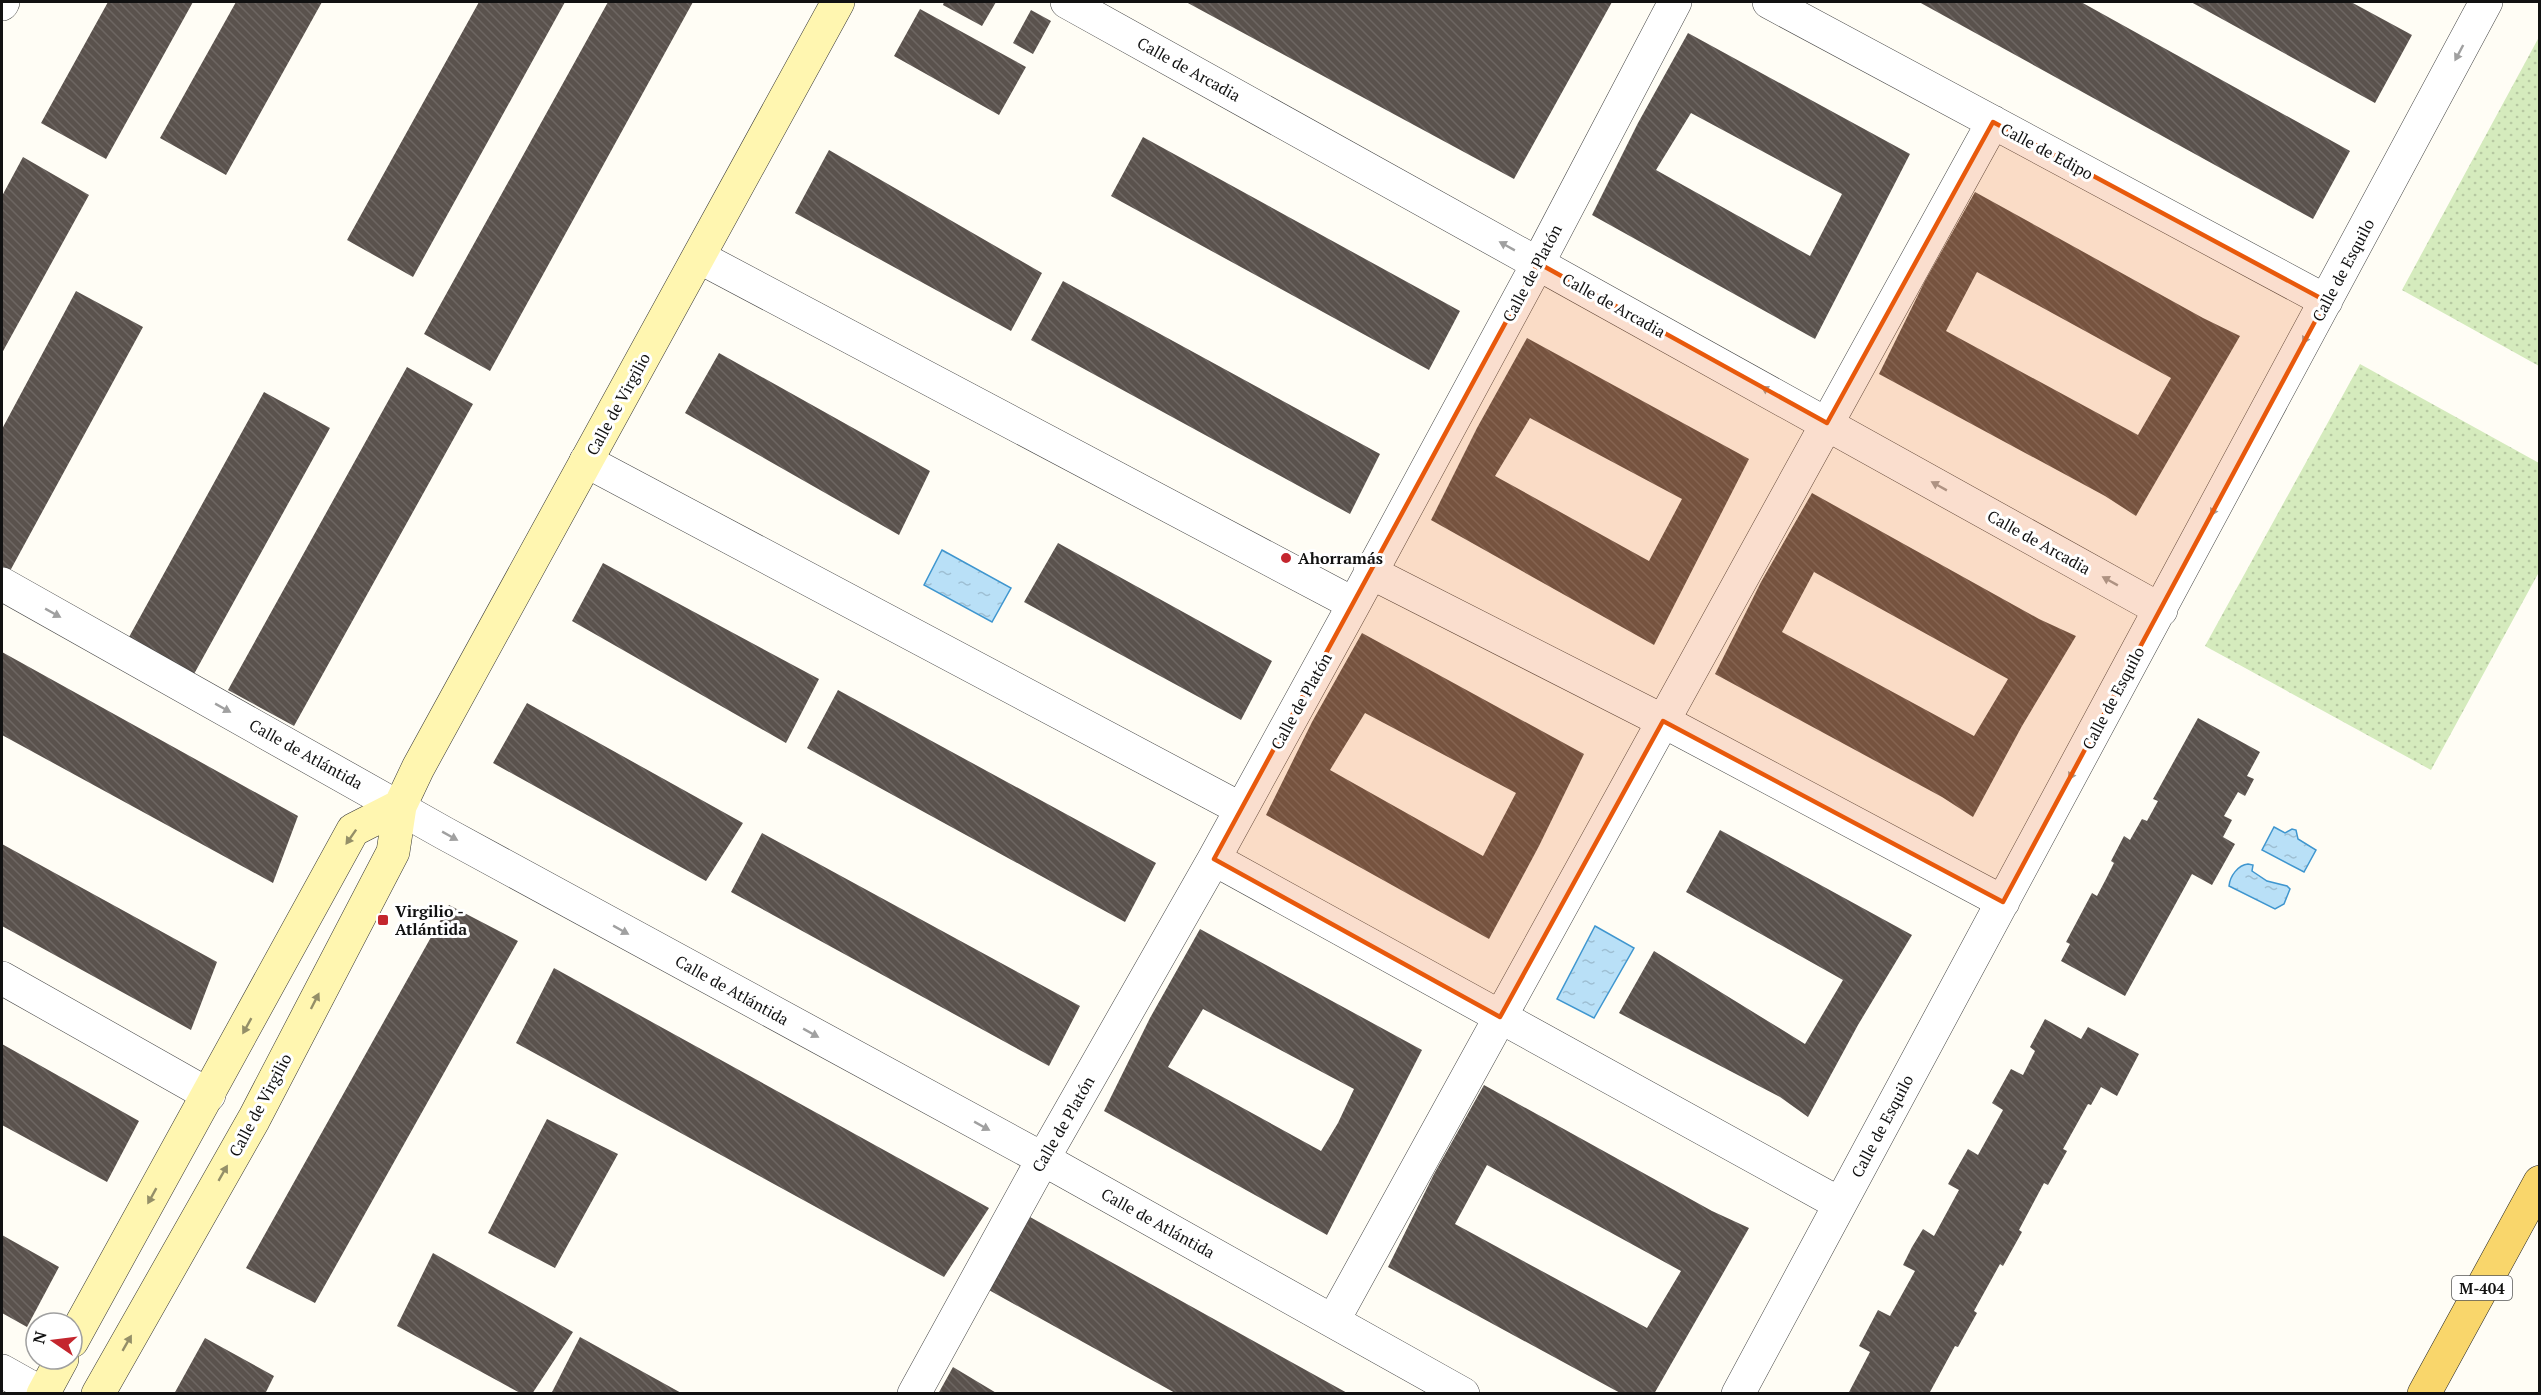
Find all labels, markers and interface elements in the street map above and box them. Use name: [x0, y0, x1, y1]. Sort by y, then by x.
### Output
street label: Calle de Arcadia: [1133, 32, 1245, 106]
one-way arrow: [2454, 45, 2464, 62]
street label: Calle de Edipo: [1997, 117, 2097, 185]
street label: Calle de Esquilo: [2307, 215, 2379, 325]
street label: Calle de Platón: [1497, 220, 1567, 326]
one-way arrow: [1498, 241, 1515, 251]
street label: Calle de Arcadia: [1558, 268, 1670, 342]
one-way arrow: [2302, 328, 2312, 345]
street label: Calle de Virgilio: [581, 349, 655, 459]
one-way arrow: [1760, 386, 1777, 396]
one-way arrow: [1931, 481, 1948, 491]
one-way arrow: [2210, 500, 2220, 517]
street label: Calle de Arcadia: [1983, 505, 2095, 579]
place label: Ahorramás: [1298, 547, 1383, 569]
marker: Ahorramás: [1279, 551, 1293, 565]
one-way arrow: [2101, 577, 2118, 587]
one-way arrow: [44, 608, 61, 618]
street label: Calle de Esquilo: [2077, 643, 2149, 753]
street label: Calle de Platón: [1265, 648, 1337, 753]
one-way arrow: [215, 703, 232, 713]
street label: Calle de Atlántida: [245, 714, 367, 794]
one-way arrow: [2068, 764, 2078, 781]
one-way arrow: [345, 828, 357, 844]
one-way arrow: [442, 831, 459, 841]
place label: Virgilio - Atlántida: [395, 900, 467, 940]
marker: Virgilio - Atlántida: [376, 913, 390, 927]
one-way arrow: [613, 925, 630, 935]
street label: Calle de Atlántida: [671, 950, 793, 1030]
one-way arrow: [310, 992, 320, 1009]
one-way arrow: [242, 1017, 252, 1034]
one-way arrow: [803, 1028, 820, 1038]
street label: Calle de Virgilio: [224, 1049, 297, 1160]
street label: Calle de Esquilo: [1846, 1071, 1918, 1181]
street label: Calle de Platón: [1027, 1072, 1100, 1176]
one-way arrow: [974, 1121, 991, 1131]
one-way arrow: [218, 1165, 229, 1181]
street label: Calle de Atlántida: [1097, 1183, 1219, 1263]
one-way arrow: [147, 1188, 158, 1204]
road number: M-404: [2452, 1276, 2512, 1300]
north arrow: [24, 1311, 84, 1371]
text: N: [27, 1329, 52, 1346]
one-way arrow: [122, 1334, 132, 1351]

